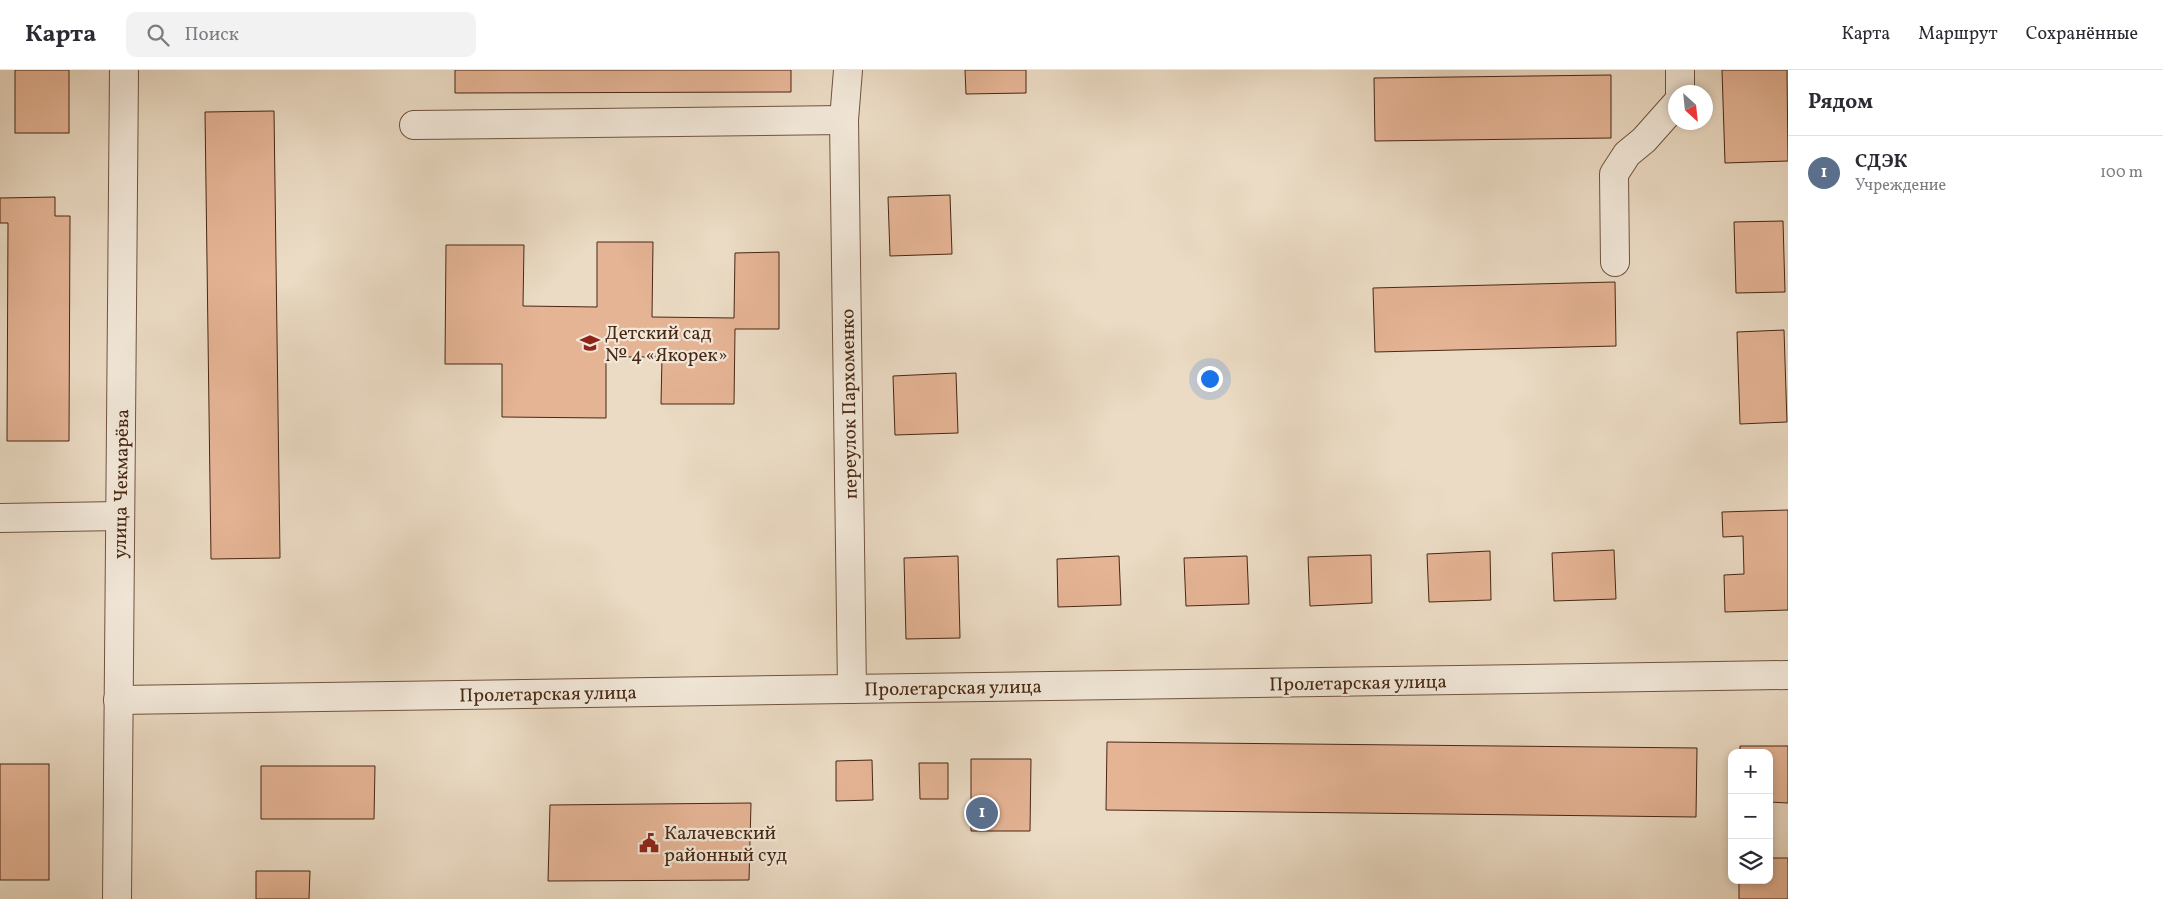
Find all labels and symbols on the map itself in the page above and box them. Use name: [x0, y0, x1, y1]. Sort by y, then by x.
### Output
north arrow: [1668, 85, 1713, 130]
street label: переулок Пархоменко: [835, 309, 865, 499]
place label: Детский сад № 4 «Якорек»: [605, 321, 727, 369]
school or university icon: Детский сад № 4 «Якорек»: [579, 332, 601, 354]
your location: [1197, 366, 1223, 392]
street label: улица Чекмарёва: [108, 409, 136, 559]
street label: Пролетарская улица: [1269, 669, 1447, 699]
street label: Пролетарская улица: [864, 674, 1042, 704]
street label: Пролетарская улица: [459, 680, 637, 710]
pin: 1: [966, 794, 998, 832]
place label: Калачевский районный суд: [664, 821, 787, 869]
public building icon: Калачевский районный суд: [638, 832, 660, 854]

